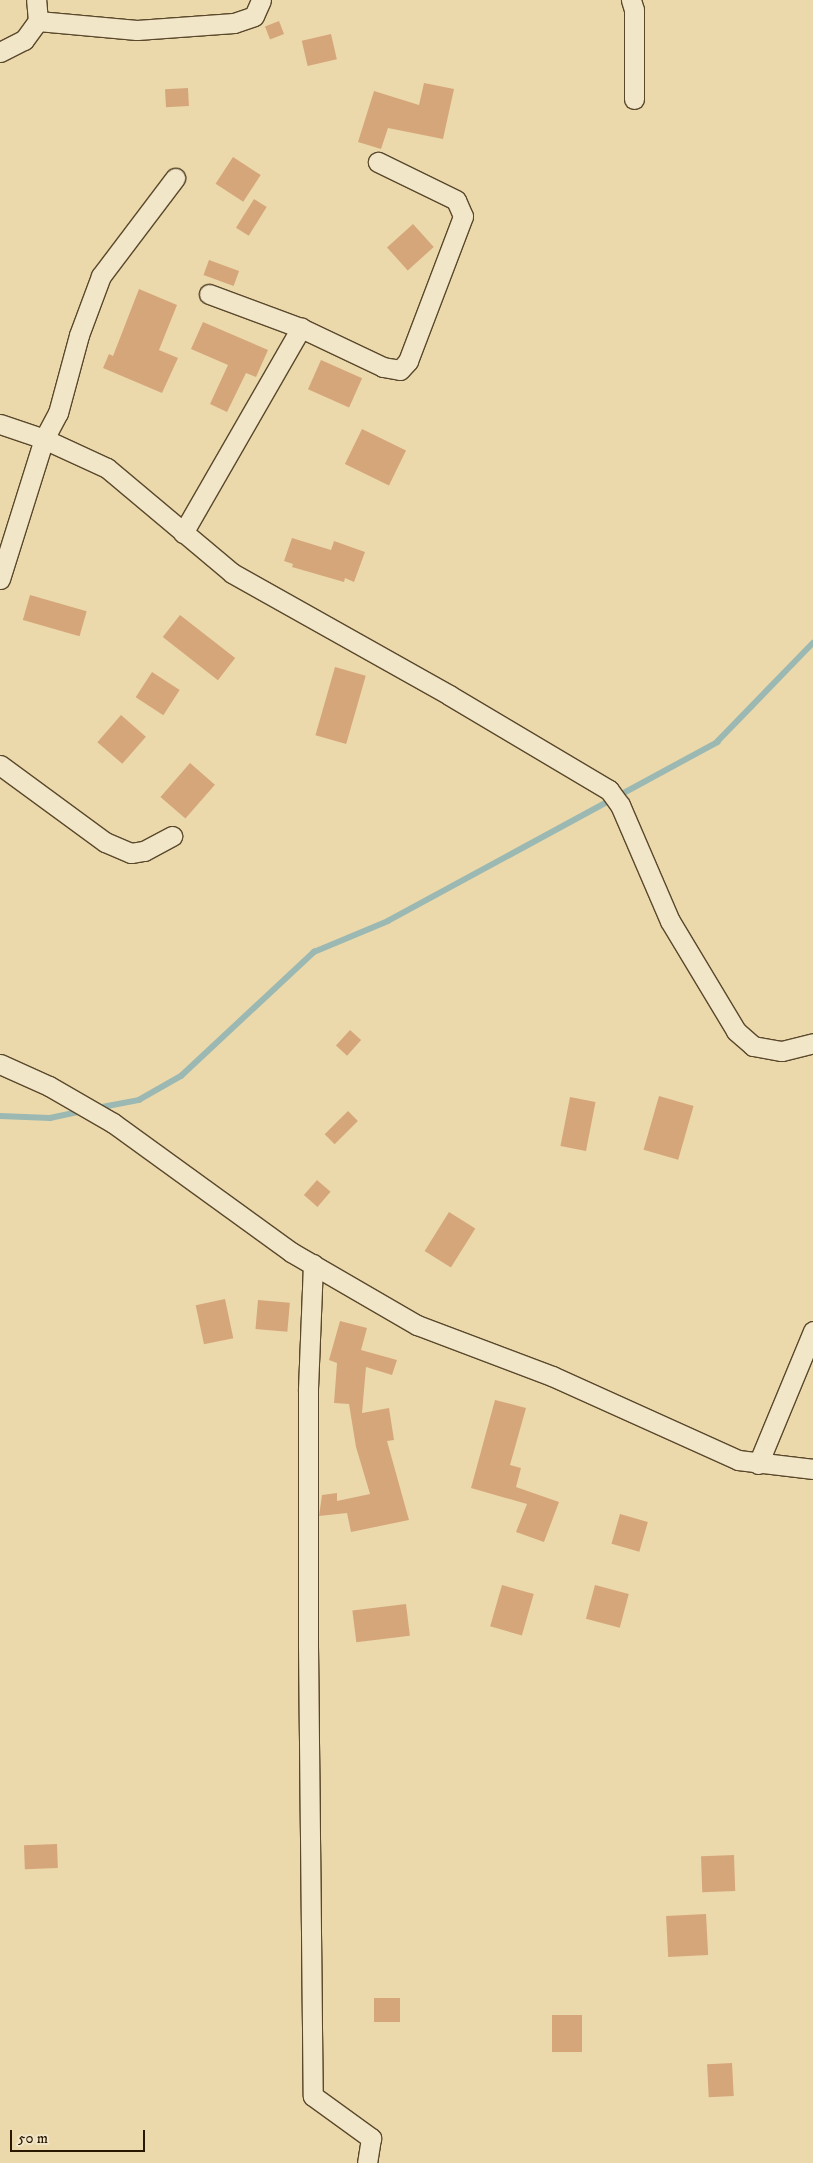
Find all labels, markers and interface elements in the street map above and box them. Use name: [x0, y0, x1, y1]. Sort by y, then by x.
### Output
scale bar: [12, 2120, 148, 2152]
text: 50 m: [18, 2129, 48, 2148]

